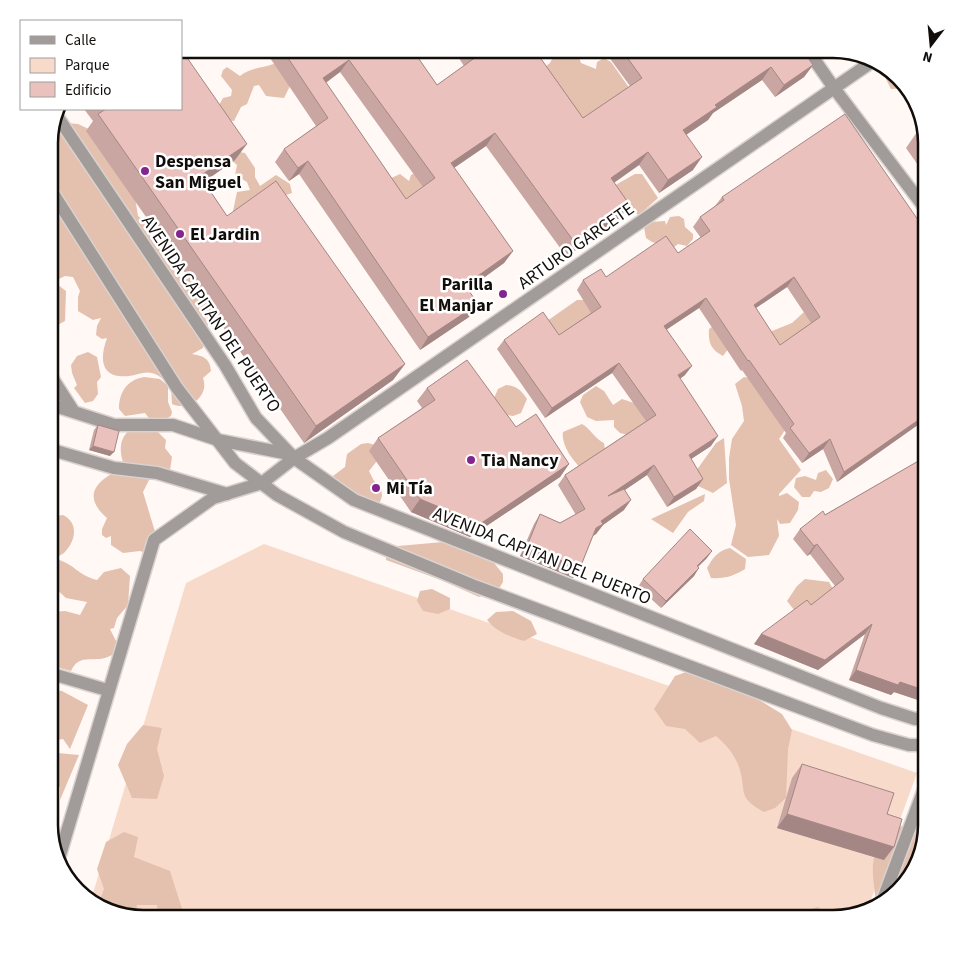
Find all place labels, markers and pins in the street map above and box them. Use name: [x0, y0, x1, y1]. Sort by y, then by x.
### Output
place label: Despensa San Miguel: [155, 149, 241, 195]
marker: Despensa San Miguel: [139, 165, 151, 177]
place label: El Jardin: [190, 222, 260, 247]
marker: El Jardin: [174, 228, 186, 240]
place label: Parilla El Manjar: [419, 272, 494, 318]
marker: Parilla El Manjar: [497, 288, 509, 300]
place label: Tia Nancy: [481, 448, 559, 473]
marker: Tia Nancy: [465, 454, 477, 466]
place label: Mi Tía: [386, 476, 433, 501]
marker: Mi Tía: [370, 482, 382, 494]

